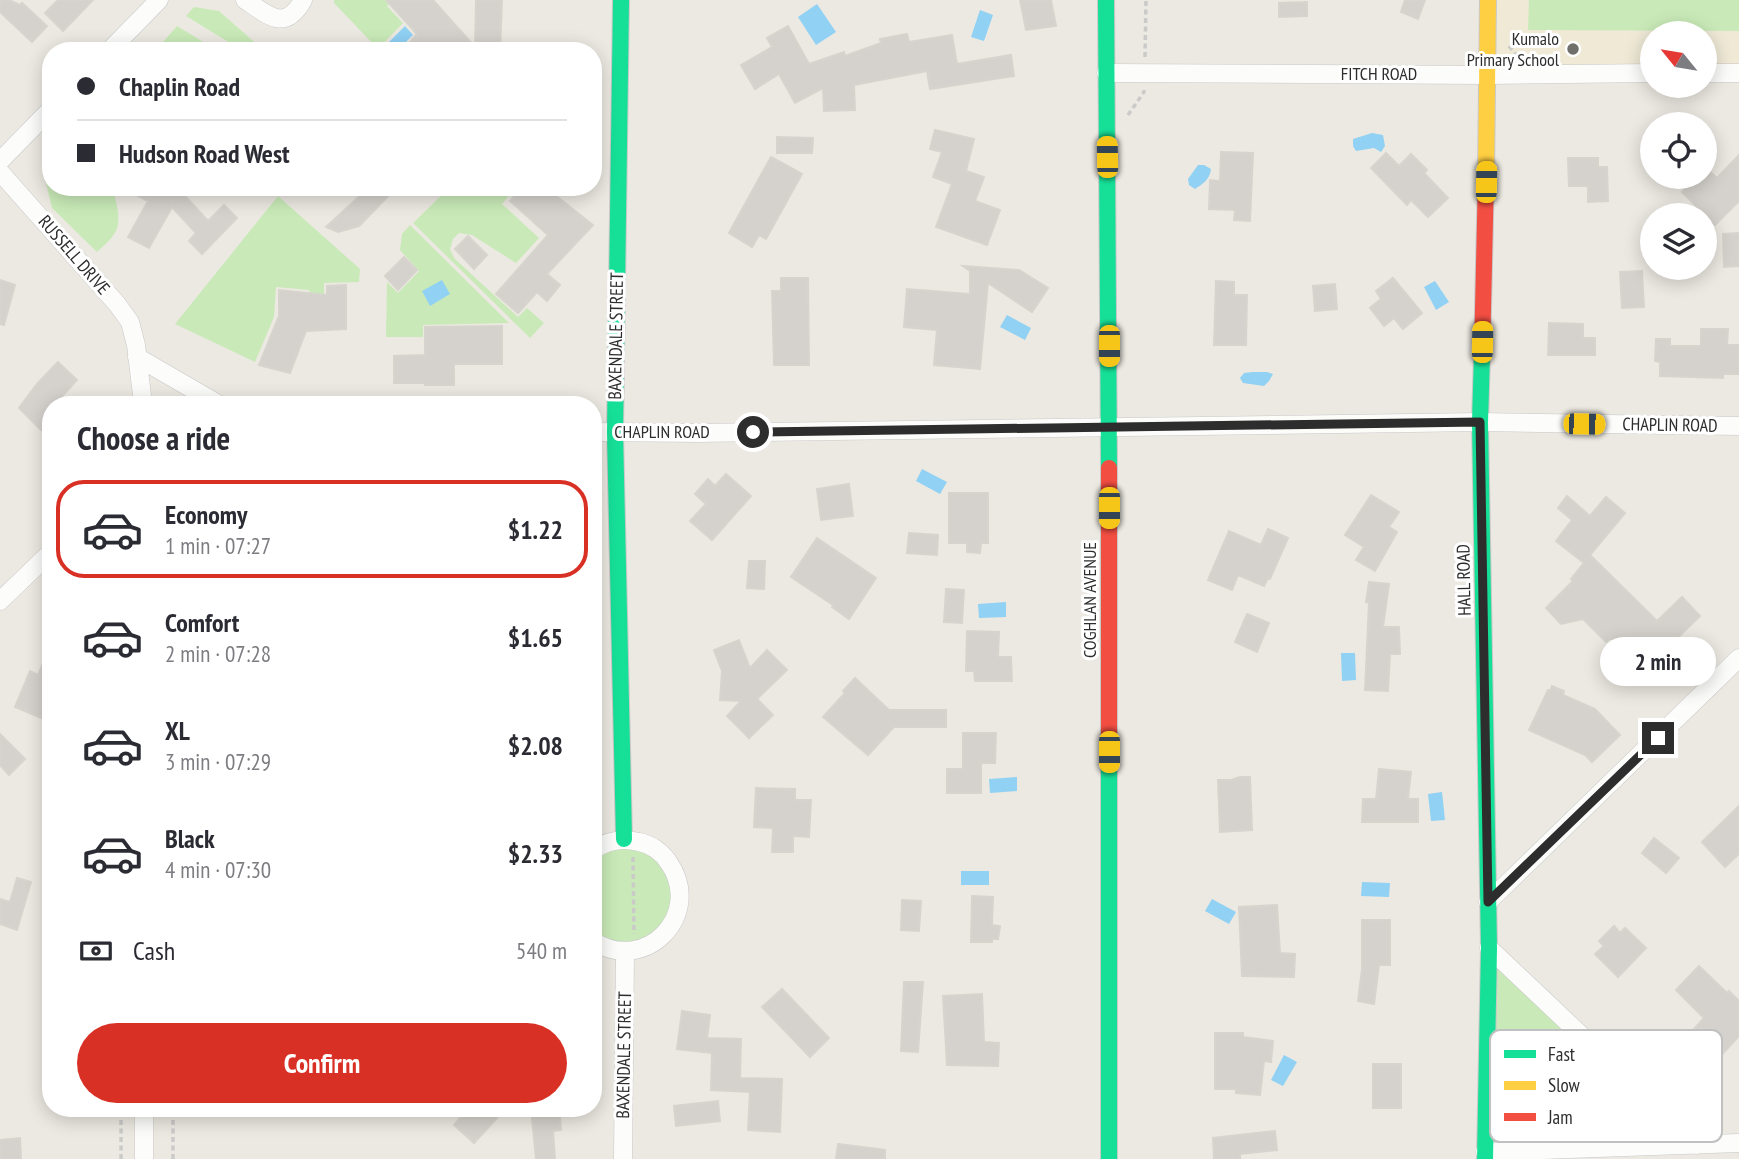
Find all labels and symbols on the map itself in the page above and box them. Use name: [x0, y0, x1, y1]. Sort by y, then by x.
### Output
north arrow: [1640, 21, 1717, 98]
place label: Kumalo Primary School: [1467, 27, 1560, 71]
marker: Kumalo Primary School: [1565, 41, 1581, 57]
street label: FITCH ROAD: [1341, 62, 1417, 85]
car: [1097, 136, 1118, 178]
car: [1476, 161, 1497, 203]
street label: RUSSELL DRIVE: [34, 210, 115, 299]
street label: BAXENDALE STREET: [603, 272, 628, 400]
car: [1472, 321, 1493, 363]
car: [1099, 325, 1120, 367]
street label: CHAPLIN ROAD: [1622, 412, 1718, 437]
car: [1563, 413, 1606, 435]
route start: [737, 416, 769, 448]
street label: CHAPLIN ROAD: [614, 420, 710, 443]
car: [1099, 487, 1120, 529]
street label: COGHLAN AVENUE: [1078, 542, 1101, 658]
street label: HALL ROAD: [1451, 544, 1476, 616]
callout: 2 min: [1600, 636, 1716, 686]
route end: [1642, 722, 1674, 754]
car: [1099, 731, 1120, 773]
street label: BAXENDALE STREET: [611, 991, 636, 1119]
legend: [1490, 1030, 1722, 1142]
text: Fast: [1548, 1042, 1576, 1066]
text: Slow: [1548, 1073, 1581, 1097]
text: Jam: [1547, 1105, 1573, 1129]

